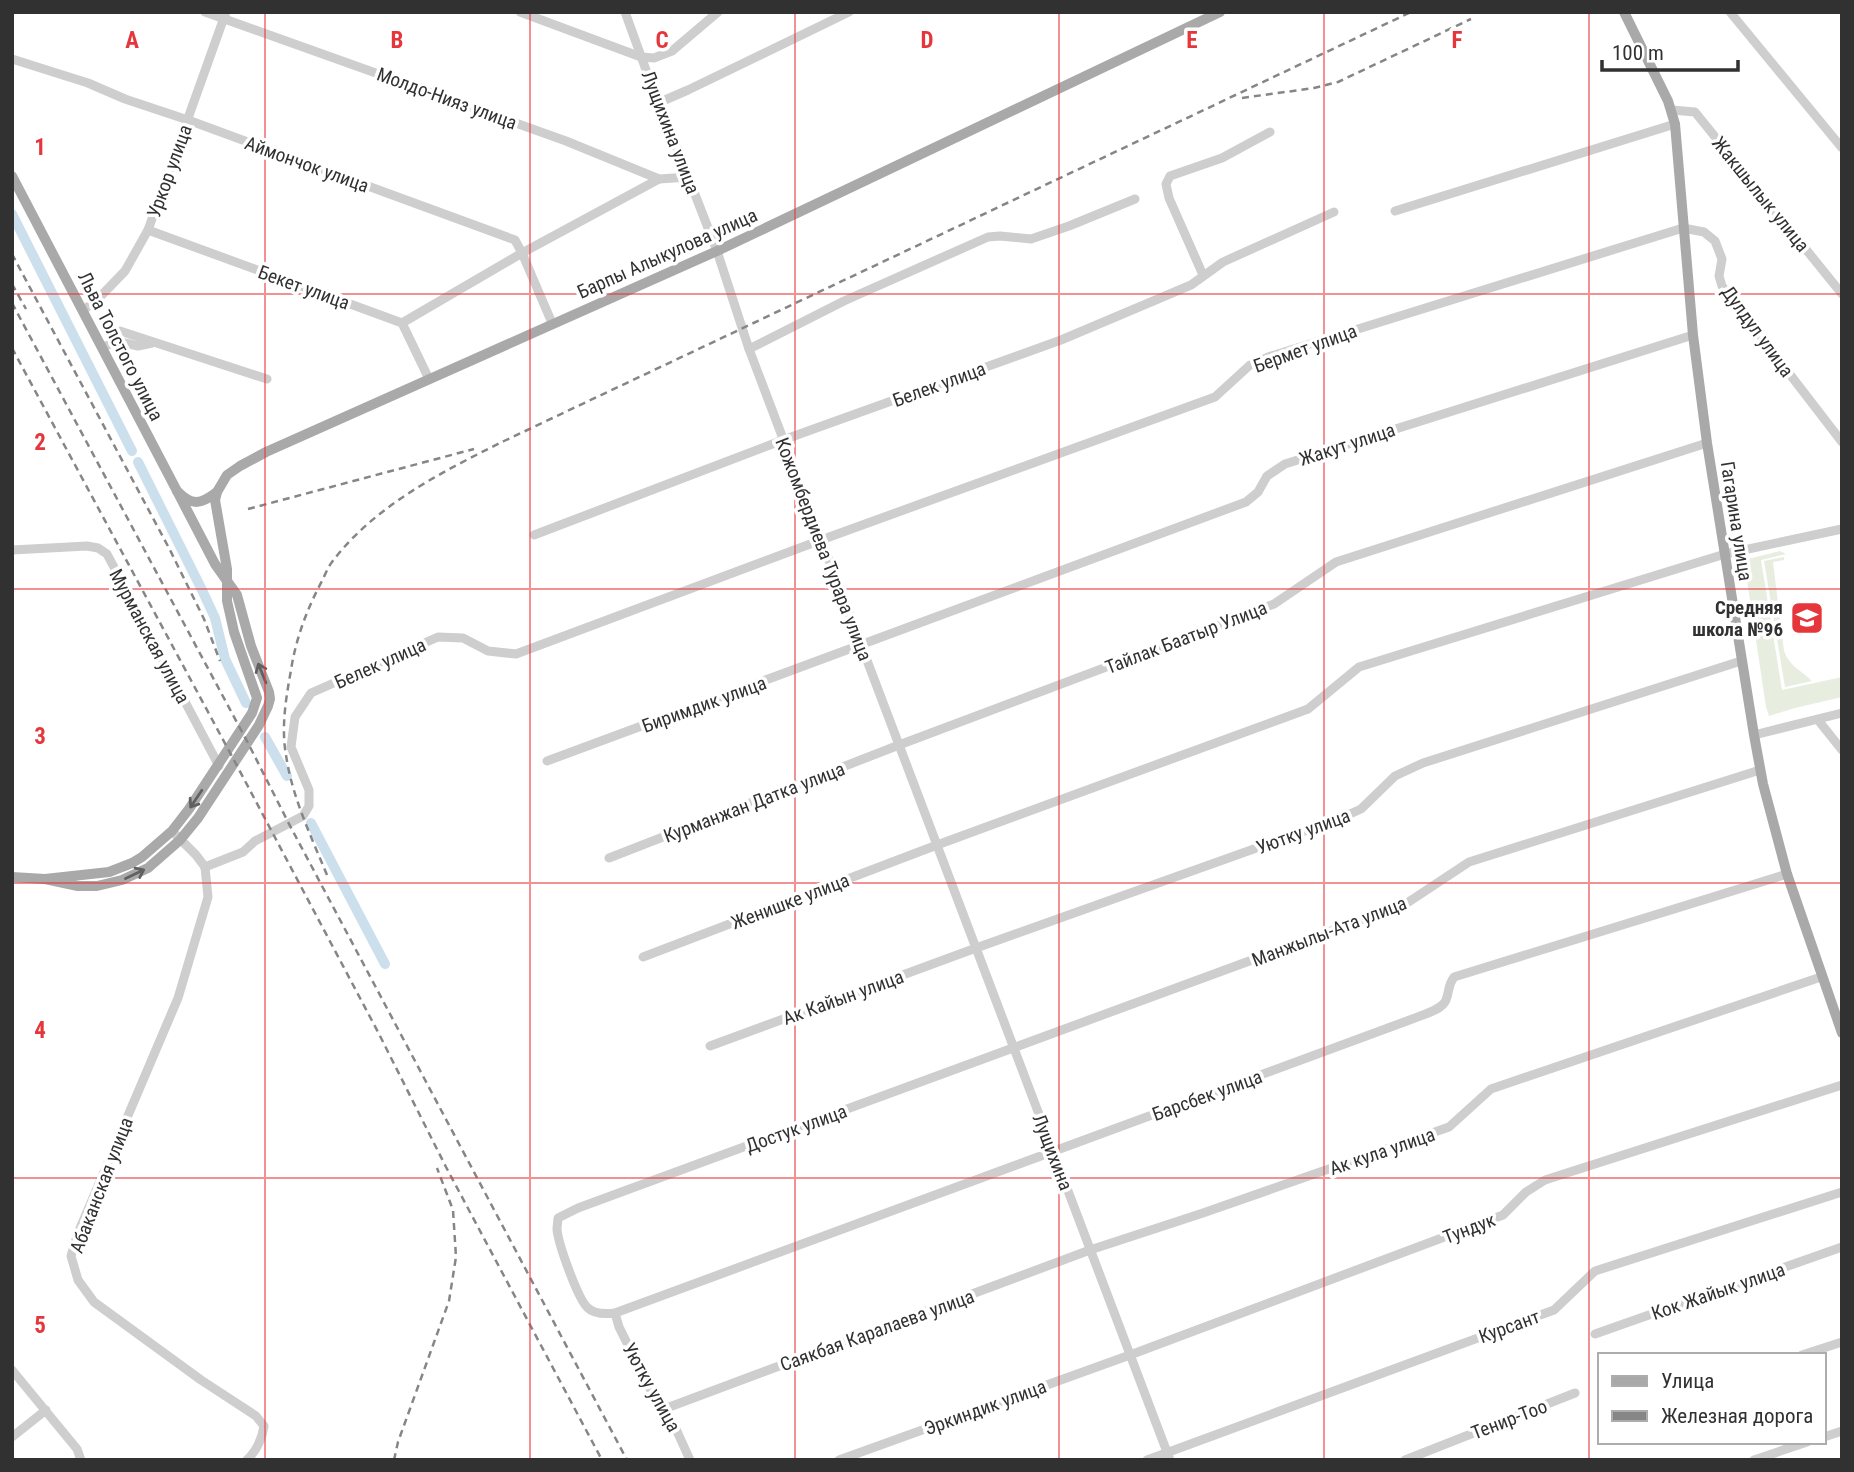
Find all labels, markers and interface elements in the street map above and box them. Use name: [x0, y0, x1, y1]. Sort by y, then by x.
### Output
text: A: [125, 27, 139, 54]
text: B: [391, 27, 403, 54]
text: C: [655, 27, 669, 54]
text: D: [921, 27, 934, 54]
text: E: [1186, 27, 1198, 54]
text: F: [1452, 27, 1463, 54]
scale bar: [1602, 28, 1738, 72]
text: 100 m: [1612, 41, 1664, 65]
street label: Молдо-Нияз улица: [374, 62, 520, 134]
street label: Лущихина улица: [636, 67, 705, 197]
street label: Уркор улица: [142, 122, 197, 221]
street label: Аймончок улица: [242, 131, 372, 198]
street label: Жакшылык улица: [1707, 132, 1814, 257]
text: 1: [34, 134, 46, 161]
street label: Барпы Алыкулова улица: [574, 203, 761, 304]
street label: Бекет улица: [255, 260, 353, 315]
street label: Льва Толстого улица: [73, 268, 168, 425]
street label: Дулдул улица: [1717, 281, 1798, 382]
street label: Бермет улица: [1250, 319, 1360, 378]
street label: Белек улица: [889, 357, 989, 412]
street label: Жакут улица: [1296, 418, 1398, 471]
text: 2: [34, 429, 46, 456]
street label: Кожомбердиева Турара улица: [770, 434, 877, 664]
street label: Гагарина улица: [1716, 460, 1757, 582]
street label: Мурманская улица: [104, 565, 195, 707]
street label: Тайлак Баатыр Улица: [1102, 596, 1270, 679]
place label: Средняя школа №96: [1692, 596, 1783, 641]
school or university icon: Средняя школа №96: [1788, 599, 1826, 637]
street label: Белек улица: [331, 633, 429, 694]
one-way arrow: [255, 663, 268, 684]
street label: Биримдик улица: [639, 671, 770, 738]
text: 3: [34, 723, 46, 750]
street label: Курманжан Датка улица: [660, 757, 848, 848]
one-way arrow: [189, 789, 203, 808]
street label: Уютку улица: [1253, 804, 1353, 859]
one-way arrow: [124, 866, 145, 880]
street label: Женишке улица: [728, 868, 852, 935]
street label: Манжылы-Ата улица: [1249, 891, 1410, 972]
street label: Ак Кайын улица: [780, 965, 907, 1030]
text: 4: [34, 1017, 46, 1044]
street label: Барсбек улица: [1149, 1065, 1265, 1126]
street label: Достук улица: [742, 1099, 850, 1157]
street label: Лущихина: [1027, 1111, 1078, 1194]
street label: Абаканская улица: [65, 1114, 138, 1256]
street label: Ак кула улица: [1326, 1123, 1438, 1180]
street label: Тундук: [1440, 1208, 1499, 1249]
street label: Кок Жайык улица: [1648, 1258, 1788, 1325]
street label: Саякбая Каралаева улица: [777, 1285, 977, 1376]
street label: Курсант: [1476, 1305, 1543, 1348]
text: 5: [34, 1312, 46, 1339]
street label: Уютку улица: [618, 1339, 685, 1436]
legend: [1598, 1353, 1826, 1444]
text: Улица: [1661, 1369, 1714, 1393]
street label: Эркиндик улица: [921, 1375, 1049, 1440]
street label: Тенир-Тоо: [1468, 1395, 1550, 1444]
text: Железная дорога: [1661, 1404, 1813, 1428]

